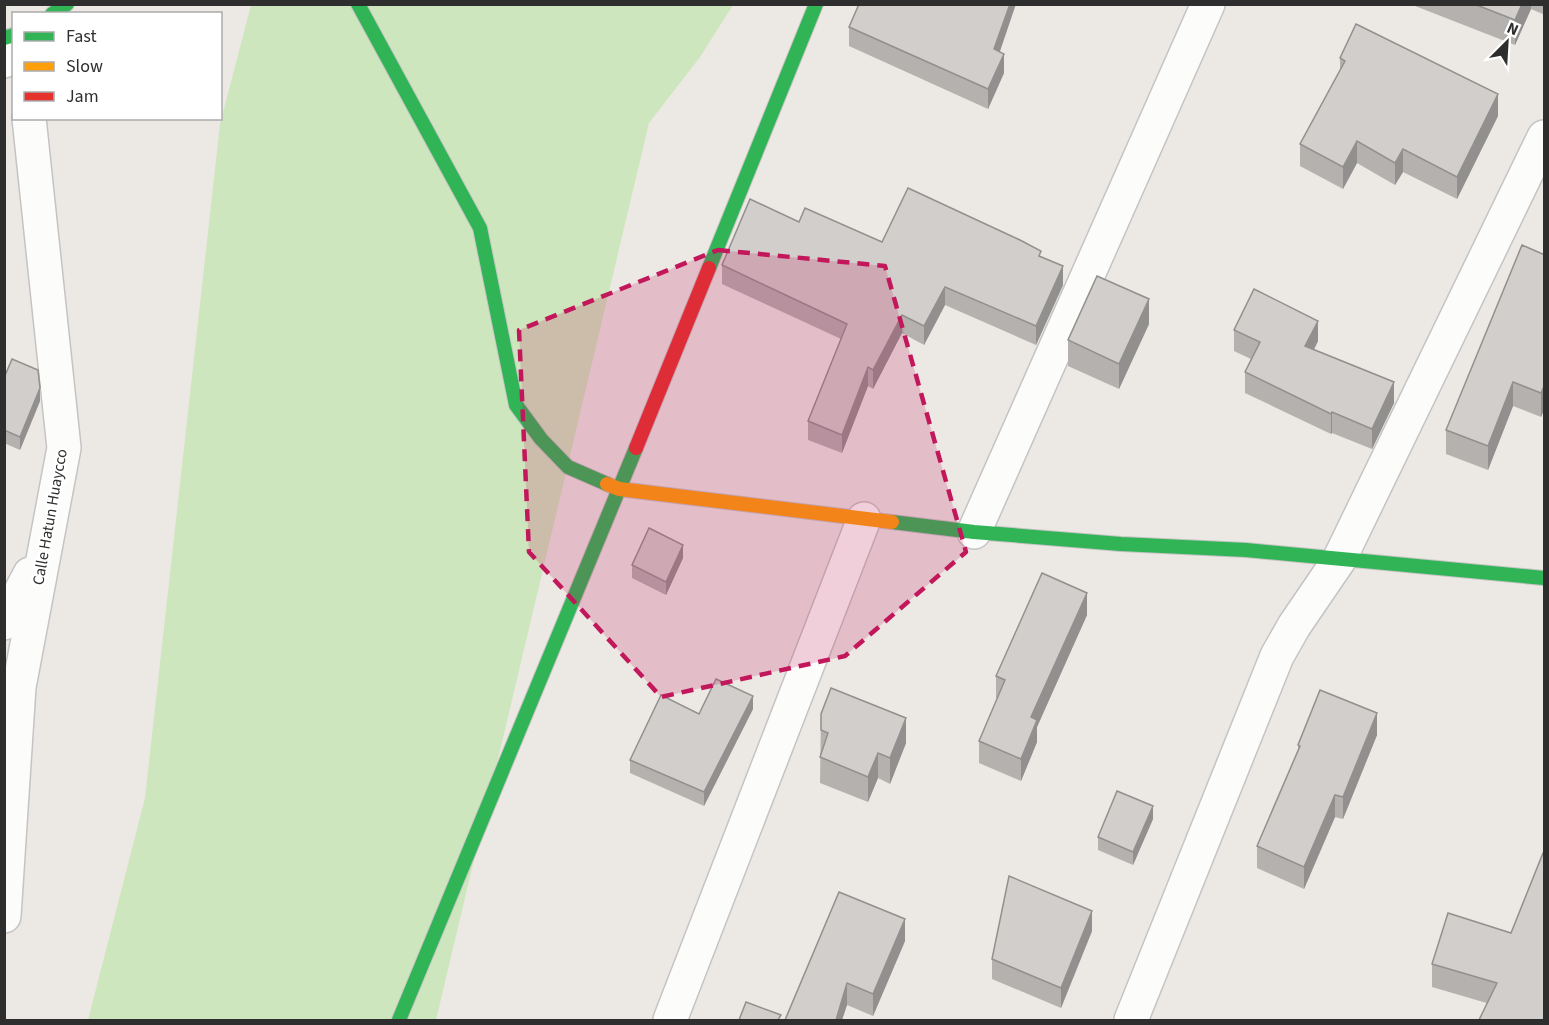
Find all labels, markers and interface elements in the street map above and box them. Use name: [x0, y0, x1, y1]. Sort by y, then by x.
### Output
legend: [12, 12, 222, 120]
north arrow: [1477, 12, 1537, 72]
text: N: [1503, 17, 1522, 41]
text: Fast: [66, 24, 97, 49]
text: Slow: [66, 54, 103, 79]
text: Jam: [66, 84, 99, 109]
street label: Calle Hatun Huaycco: [27, 447, 73, 587]

